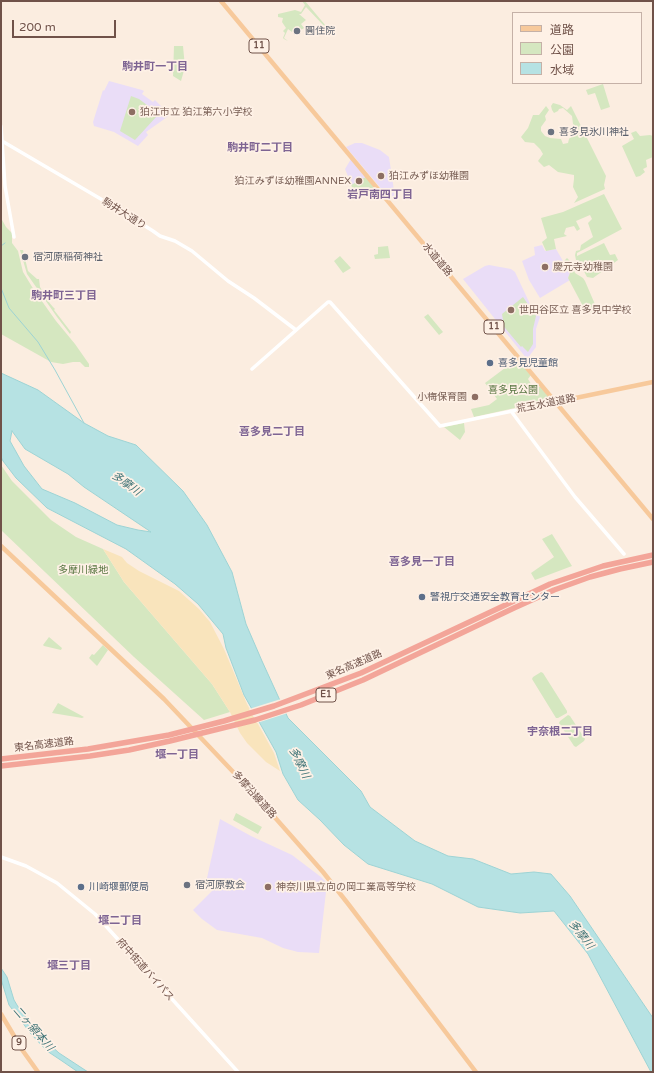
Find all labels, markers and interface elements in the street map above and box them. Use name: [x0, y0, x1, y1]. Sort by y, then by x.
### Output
scale bar: [14, 12, 118, 38]
legend: [512, 12, 642, 84]
text: 200 m: [19, 20, 56, 34]
text: 道路: [550, 23, 574, 37]
place label: 圓住院: [305, 25, 335, 37]
marker: 圓住院: [292, 26, 302, 36]
road number: 11: [249, 39, 269, 53]
text: 公園: [550, 43, 574, 57]
district label: 駒井町一丁目: [122, 60, 188, 74]
text: 水域: [550, 63, 574, 77]
place label: 狛江市立 狛江第六小学校: [140, 106, 253, 118]
marker: 狛江市立 狛江第六小学校: [127, 107, 137, 117]
place label: 喜多見氷川神社: [559, 126, 629, 138]
marker: 喜多見氷川神社: [546, 127, 556, 137]
district label: 駒井町二丁目: [227, 141, 293, 155]
place label: 狛江みずほ幼稚園: [389, 170, 469, 182]
marker: 狛江みずほ幼稚園: [376, 171, 386, 181]
place label: 狛江みずほ幼稚園ANNEX: [234, 175, 351, 187]
marker: 狛江みずほ幼稚園ANNEX: [354, 176, 364, 186]
district label: 岩戸南四丁目: [347, 188, 413, 202]
street label: 駒井大通り: [100, 196, 148, 232]
street label: 水道道路: [420, 241, 454, 279]
place label: 宿河原稲荷神社: [33, 251, 103, 263]
marker: 宿河原稲荷神社: [20, 252, 30, 262]
place label: 慶元寺幼稚園: [553, 261, 613, 273]
marker: 慶元寺幼稚園: [540, 262, 550, 272]
district label: 駒井町三丁目: [31, 289, 97, 303]
place label: 世田谷区立 喜多見中学校: [519, 304, 632, 316]
marker: 世田谷区立 喜多見中学校: [506, 305, 516, 315]
road number: 11: [484, 320, 504, 334]
place label: 喜多見児童館: [498, 357, 558, 369]
marker: 喜多見児童館: [485, 358, 495, 368]
park label: 喜多見公園: [488, 384, 538, 396]
place label: 小梅保育園: [417, 391, 467, 403]
marker: 小梅保育園: [470, 392, 480, 402]
street label: 荒玉水道道路: [515, 392, 577, 416]
district label: 喜多見二丁目: [239, 425, 305, 439]
water label: 多摩川: [109, 469, 143, 499]
district label: 喜多見一丁目: [389, 555, 455, 569]
park label: 多摩川緑地: [58, 564, 108, 576]
place label: 警視庁交通安全教育センター: [430, 591, 560, 603]
marker: 警視庁交通安全教育センター: [417, 592, 427, 602]
street label: 東名高速道路: [324, 648, 384, 682]
road number: E1: [316, 688, 336, 702]
district label: 宇奈根二丁目: [527, 725, 593, 739]
street label: 東名高速道路: [13, 735, 75, 755]
water label: 多摩川: [286, 745, 312, 781]
district label: 堰一丁目: [155, 748, 199, 762]
street label: 多摩沿線道路: [229, 769, 279, 821]
place label: 宿河原教会: [195, 879, 245, 891]
marker: 宿河原教会: [182, 880, 192, 890]
place label: 川崎堰郵便局: [89, 881, 149, 893]
place label: 神奈川県立向の岡工業高等学校: [276, 881, 416, 893]
marker: 川崎堰郵便局: [76, 882, 86, 892]
marker: 神奈川県立向の岡工業高等学校: [263, 882, 273, 892]
district label: 堰二丁目: [98, 914, 142, 928]
water label: 多摩川: [566, 918, 596, 952]
street label: 府中街道バイパス: [114, 936, 176, 1004]
district label: 堰三丁目: [47, 959, 91, 973]
water label: 二ヶ領本川: [10, 1004, 56, 1054]
road number: 9: [12, 1036, 26, 1050]

